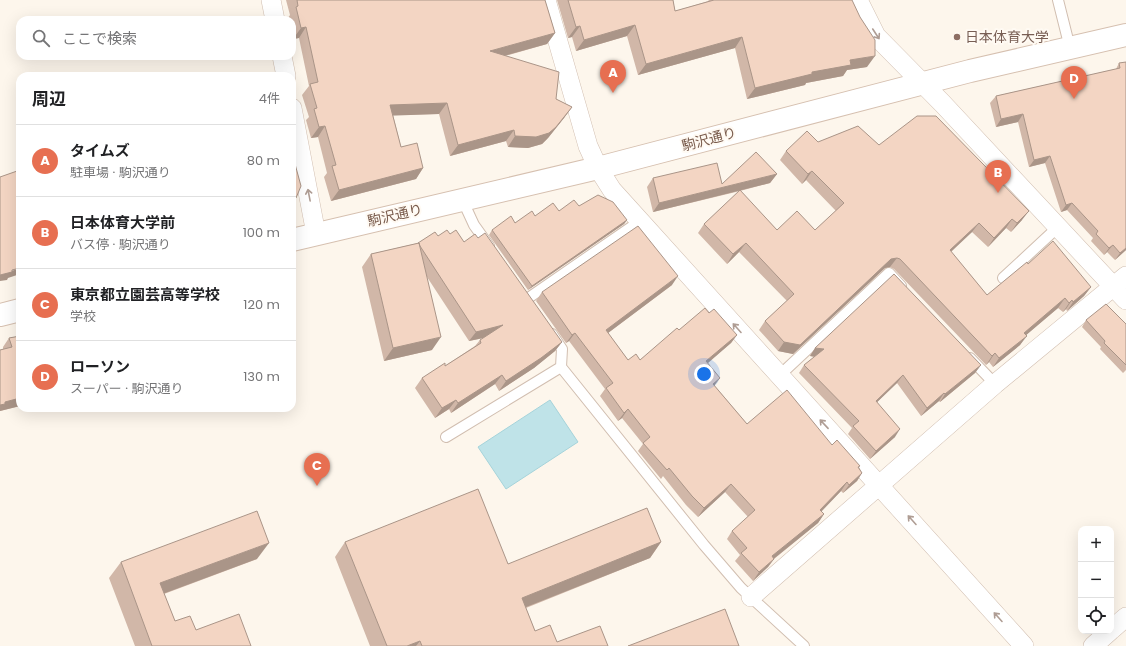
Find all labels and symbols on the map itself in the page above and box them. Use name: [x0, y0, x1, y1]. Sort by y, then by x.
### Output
place label: 日本体育大学: [965, 27, 1049, 47]
one-way arrow: [872, 29, 880, 40]
marker: 日本体育大学: [952, 32, 962, 42]
pin: A: [600, 60, 626, 93]
pin: D: [1061, 66, 1087, 99]
street label: 駒沢通り: [679, 122, 739, 156]
pin: B: [985, 160, 1011, 193]
one-way arrow: [305, 189, 313, 202]
street label: 駒沢通り: [365, 199, 425, 231]
one-way arrow: [732, 323, 741, 333]
your location: [694, 364, 714, 384]
one-way arrow: [820, 419, 829, 429]
pin: C: [304, 453, 330, 486]
one-way arrow: [907, 515, 916, 525]
one-way arrow: [994, 612, 1003, 622]

